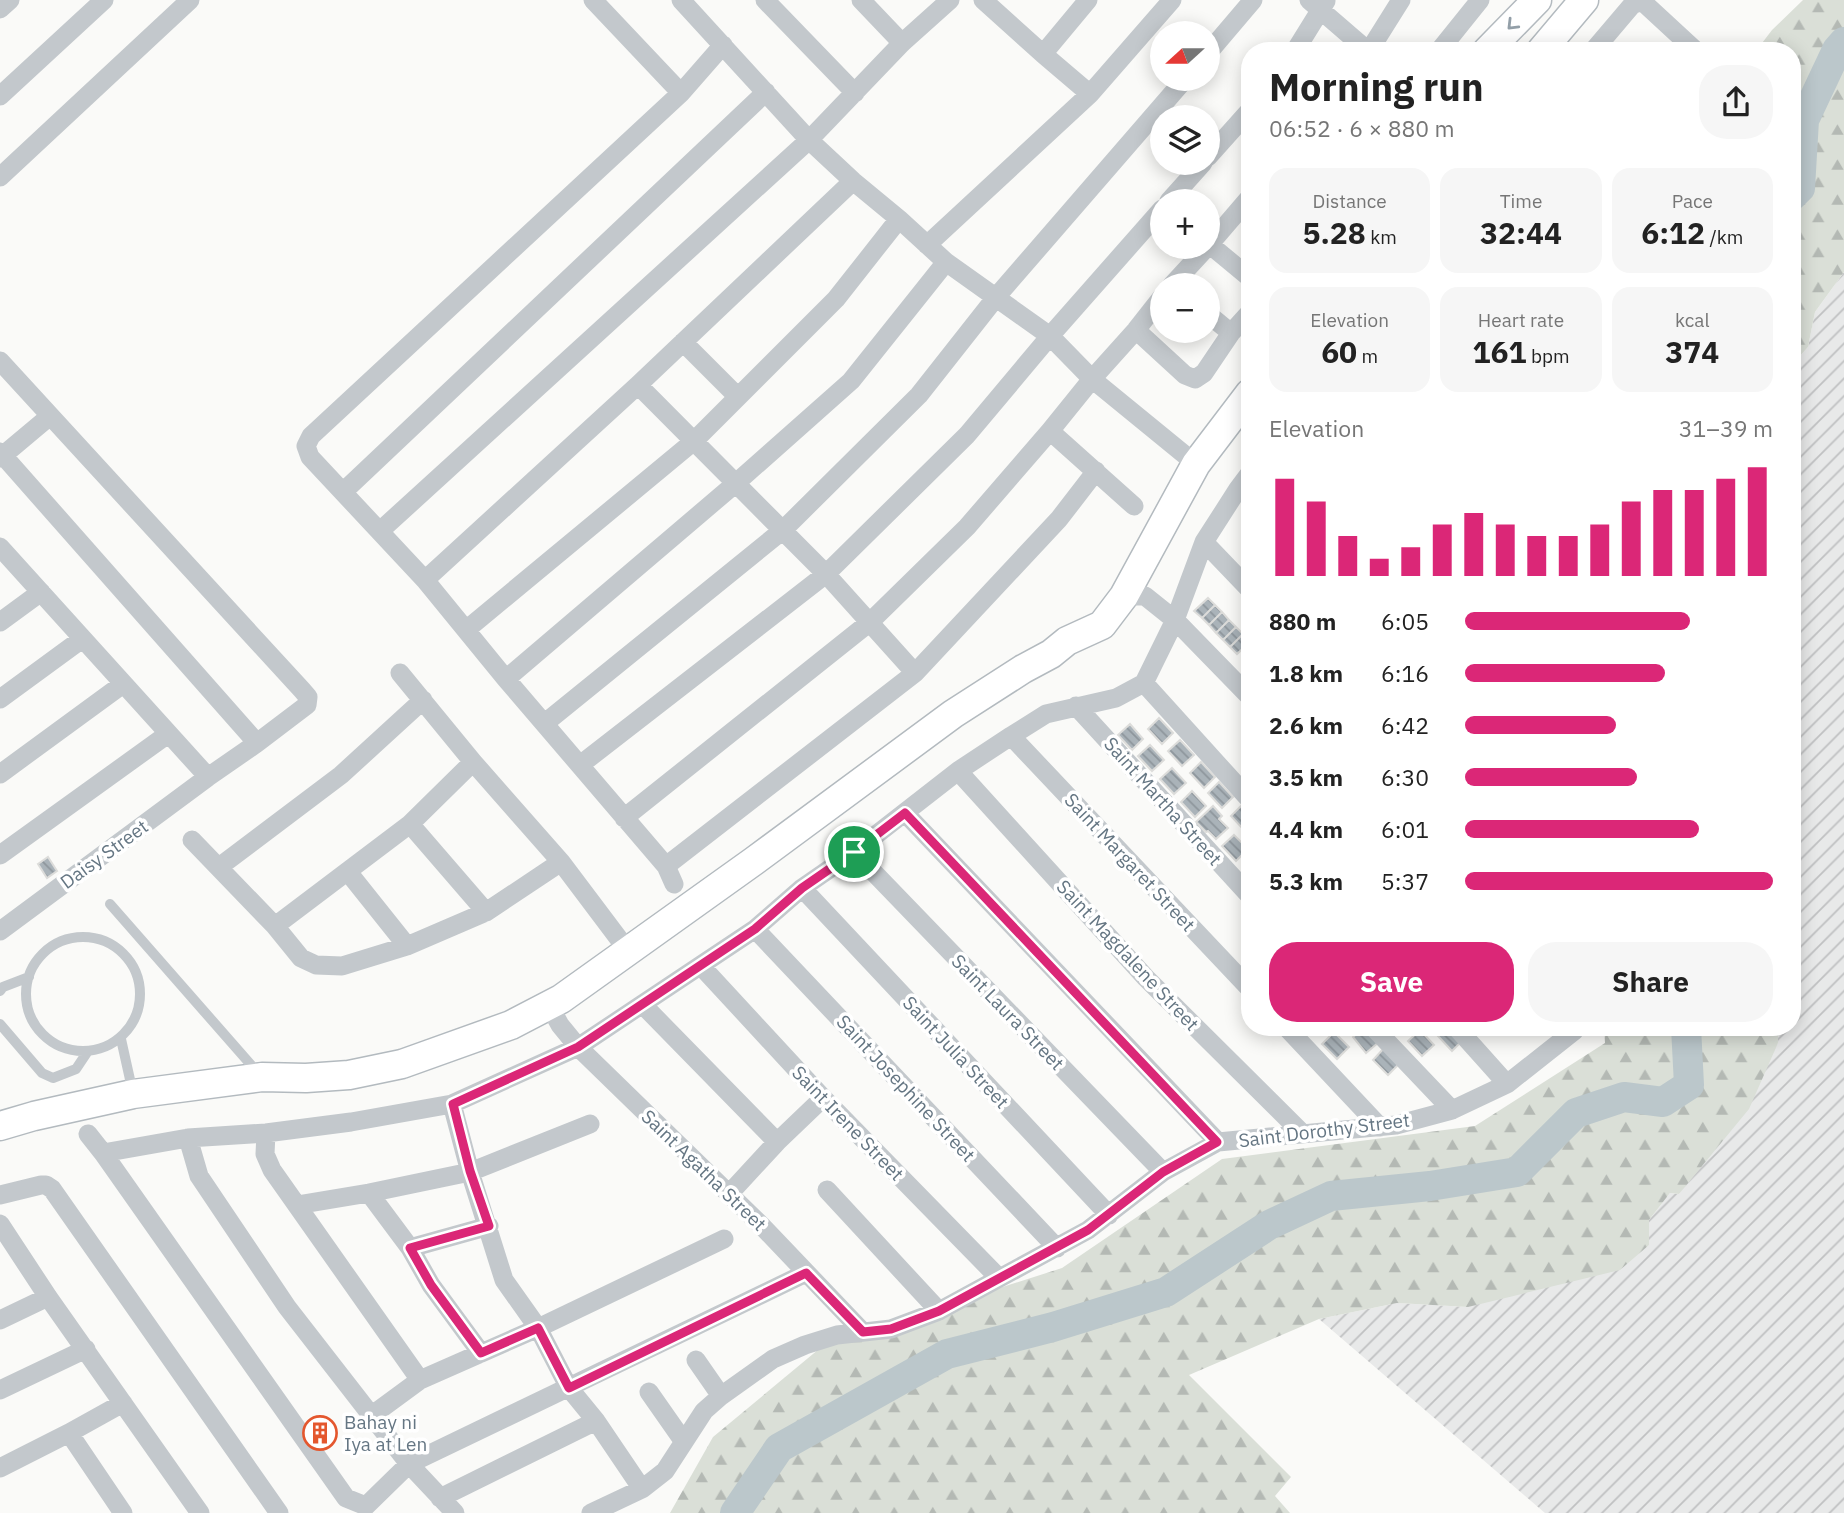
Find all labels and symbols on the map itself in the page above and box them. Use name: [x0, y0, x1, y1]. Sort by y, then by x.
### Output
one-way arrow: [1507, 17, 1520, 30]
north arrow: [1150, 21, 1220, 91]
street label: Saint Martha Street: [1099, 732, 1227, 870]
street label: Saint Margaret Street: [1060, 788, 1200, 936]
street label: Daisy Street: [55, 814, 153, 894]
pin: [824, 822, 884, 882]
street label: Saint Magdalene Street: [1052, 874, 1204, 1036]
street label: Saint Laura Street: [947, 949, 1069, 1075]
street label: Saint Julia Street: [898, 991, 1014, 1113]
street label: Saint Josephine Street: [832, 1010, 980, 1166]
street label: Saint Irene Street: [787, 1060, 909, 1186]
street label: Saint Agatha Street: [637, 1104, 771, 1236]
street label: Saint Dorothy Street: [1237, 1108, 1411, 1152]
place label: Bahay ni Iya at Len: [344, 1410, 427, 1456]
building icon: Bahay ni Iya at Len: [301, 1414, 339, 1452]

